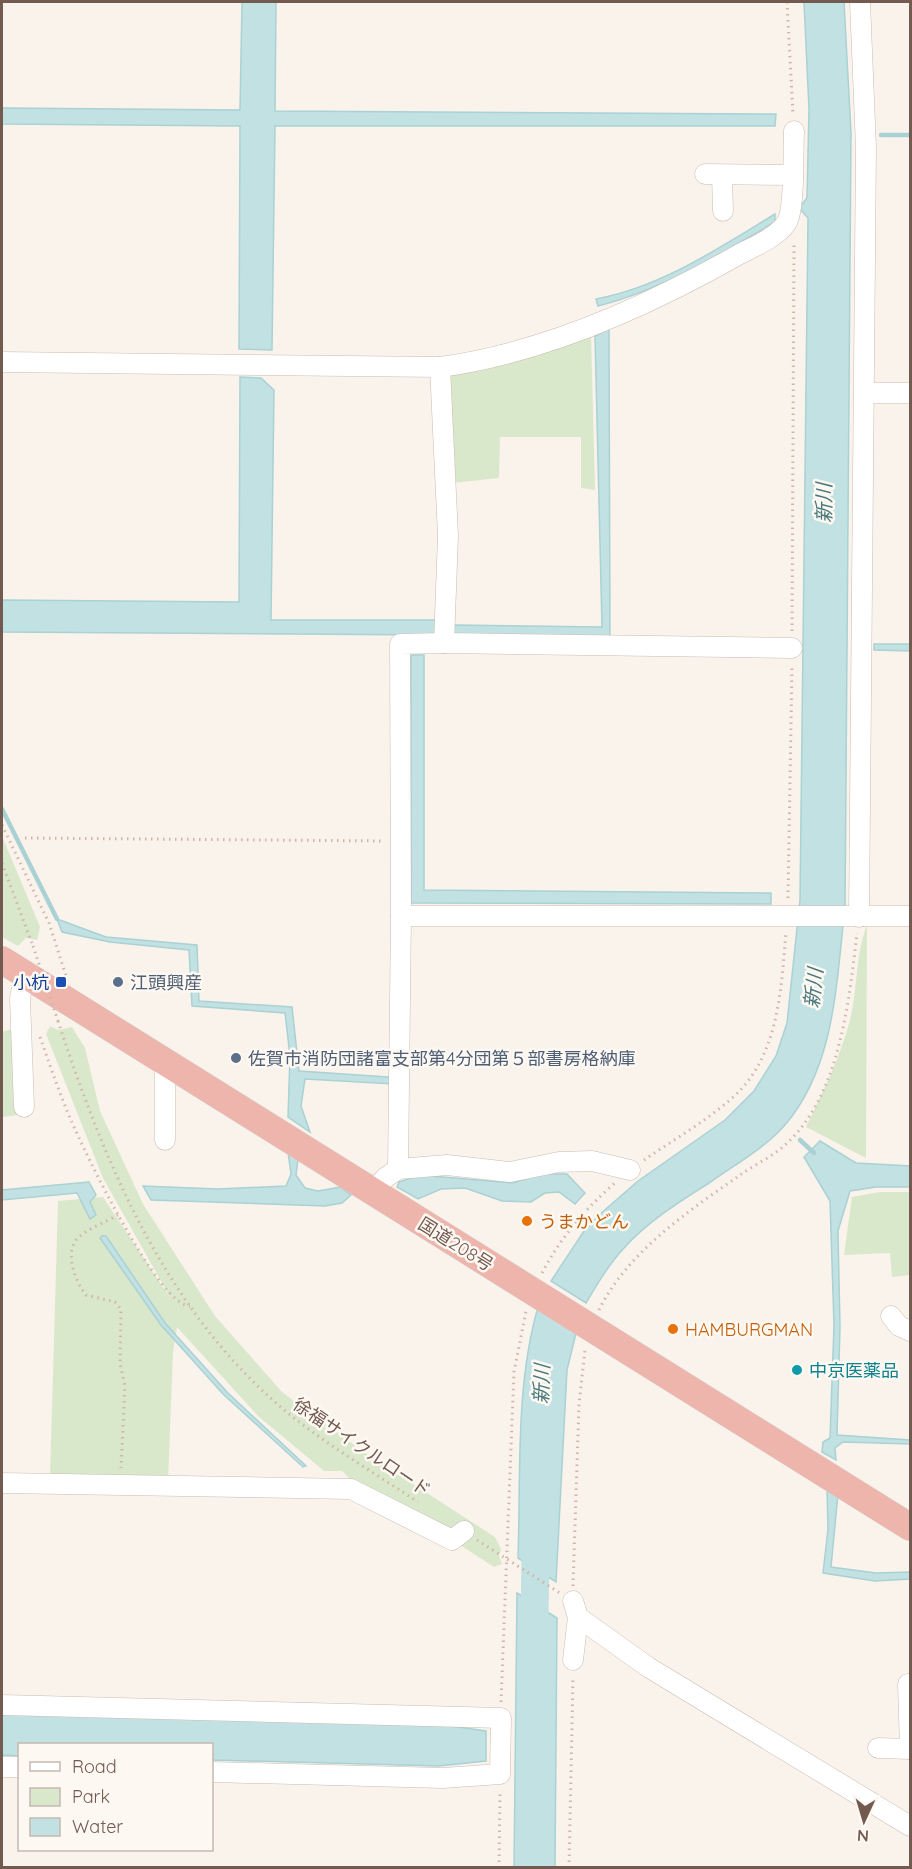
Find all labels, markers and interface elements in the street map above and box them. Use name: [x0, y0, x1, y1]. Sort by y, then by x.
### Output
water label: 新川: [811, 481, 836, 523]
water label: 新川: [798, 965, 828, 1009]
place label: 小杭: [13, 971, 49, 994]
place label: 江頭興産: [130, 971, 202, 994]
marker: 小杭: [54, 975, 68, 989]
marker: 江頭興産: [111, 975, 125, 989]
place label: 佐賀市消防団諸富支部第4分団第５部書房格納庫: [248, 1047, 635, 1070]
marker: 佐賀市消防団諸富支部第4分団第５部書房格納庫: [229, 1051, 243, 1065]
place label: うまかどん: [539, 1210, 629, 1233]
street label: 国道208号: [414, 1212, 498, 1276]
marker: うまかどん: [520, 1214, 534, 1228]
place label: HAMBURGMAN: [685, 1318, 813, 1341]
marker: HAMBURGMAN: [666, 1322, 680, 1336]
place label: 中京医薬品: [809, 1359, 899, 1382]
water label: 新川: [528, 1362, 554, 1404]
marker: 中京医薬品: [790, 1363, 804, 1377]
street label: 徐福サイクルロード: [289, 1392, 435, 1502]
legend: [18, 1743, 213, 1851]
text: Road: [72, 1755, 117, 1778]
text: Park: [72, 1785, 110, 1808]
north arrow: [834, 1791, 894, 1851]
text: Water: [72, 1815, 123, 1838]
text: N: [856, 1826, 870, 1846]

